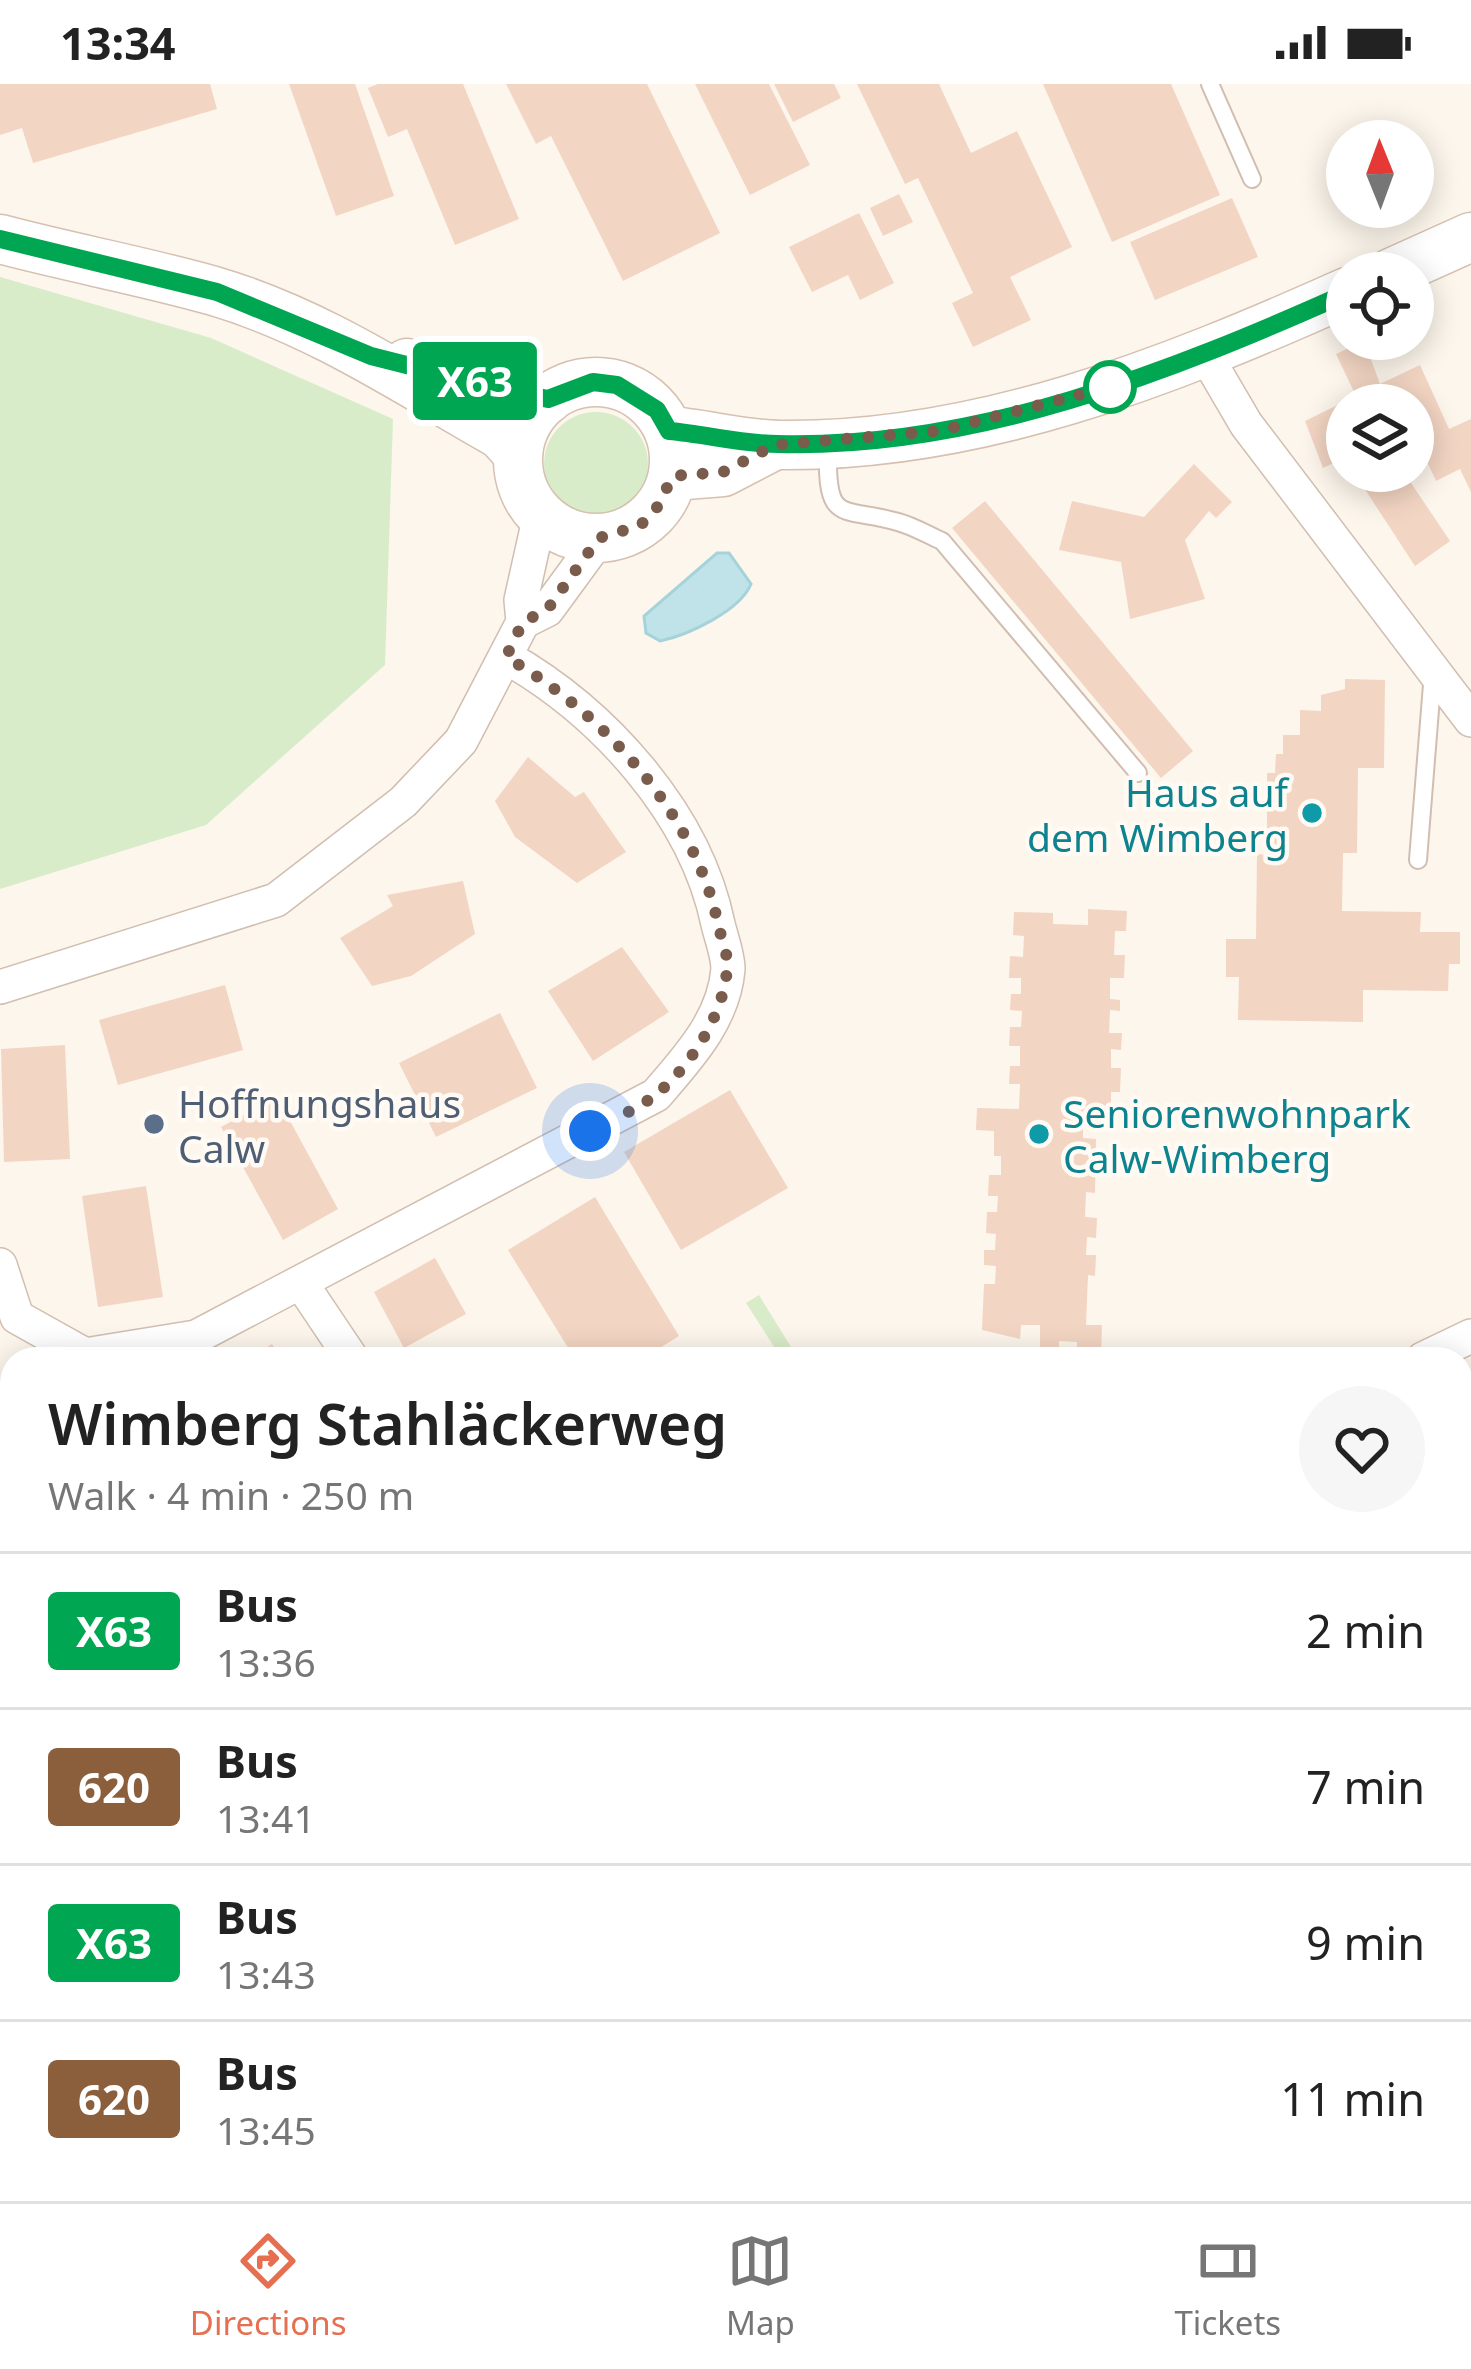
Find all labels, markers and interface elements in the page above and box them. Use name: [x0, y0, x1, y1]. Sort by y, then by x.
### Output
text: 13:34: [60, 12, 176, 73]
north arrow: [1326, 120, 1434, 228]
map controls: [1326, 120, 1434, 492]
button: locate: [1326, 252, 1434, 360]
line badge: X63: [406, 342, 544, 420]
text: X63: [437, 352, 513, 409]
unlabelled marker: [1085, 362, 1135, 412]
button: layers: [1326, 384, 1434, 492]
place label: Haus auf dem Wimberg: [1027, 765, 1291, 863]
marker: Haus auf dem Wimberg: [1299, 800, 1325, 826]
place label: Hoffnungshaus Calw: [178, 1076, 461, 1174]
place label: Seniorenwohnpark Calw-Wimberg: [1063, 1086, 1411, 1184]
your location: [560, 1101, 620, 1161]
marker: Hoffnungshaus Calw: [141, 1111, 167, 1137]
marker: Seniorenwohnpark Calw-Wimberg: [1026, 1121, 1052, 1147]
text: Wimberg Stahläckerweg: [48, 1384, 727, 1462]
button: heart: [1299, 1386, 1425, 1512]
text: Walk · 4 min · 250 m: [48, 1468, 414, 1521]
text: Bus: [216, 1574, 298, 1635]
text: 2 min: [1306, 1600, 1425, 1661]
text: X63: [76, 1602, 152, 1659]
text: 13:36: [216, 1635, 316, 1688]
text: Bus: [216, 1730, 298, 1791]
text: 7 min: [1306, 1756, 1425, 1817]
text: 620: [78, 1758, 150, 1815]
text: 13:41: [216, 1791, 316, 1844]
text: Bus: [216, 1886, 298, 1947]
text: 9 min: [1306, 1912, 1425, 1973]
text: X63: [76, 1914, 152, 1971]
text: 13:43: [216, 1947, 316, 2000]
text: Bus: [216, 2042, 298, 2103]
text: 11 min: [1280, 2068, 1425, 2129]
text: 620: [78, 2070, 150, 2127]
text: 13:45: [216, 2103, 316, 2156]
tab: Directions: [190, 2228, 346, 2345]
tab: Map: [726, 2228, 795, 2345]
tab: Tickets: [1175, 2228, 1281, 2345]

